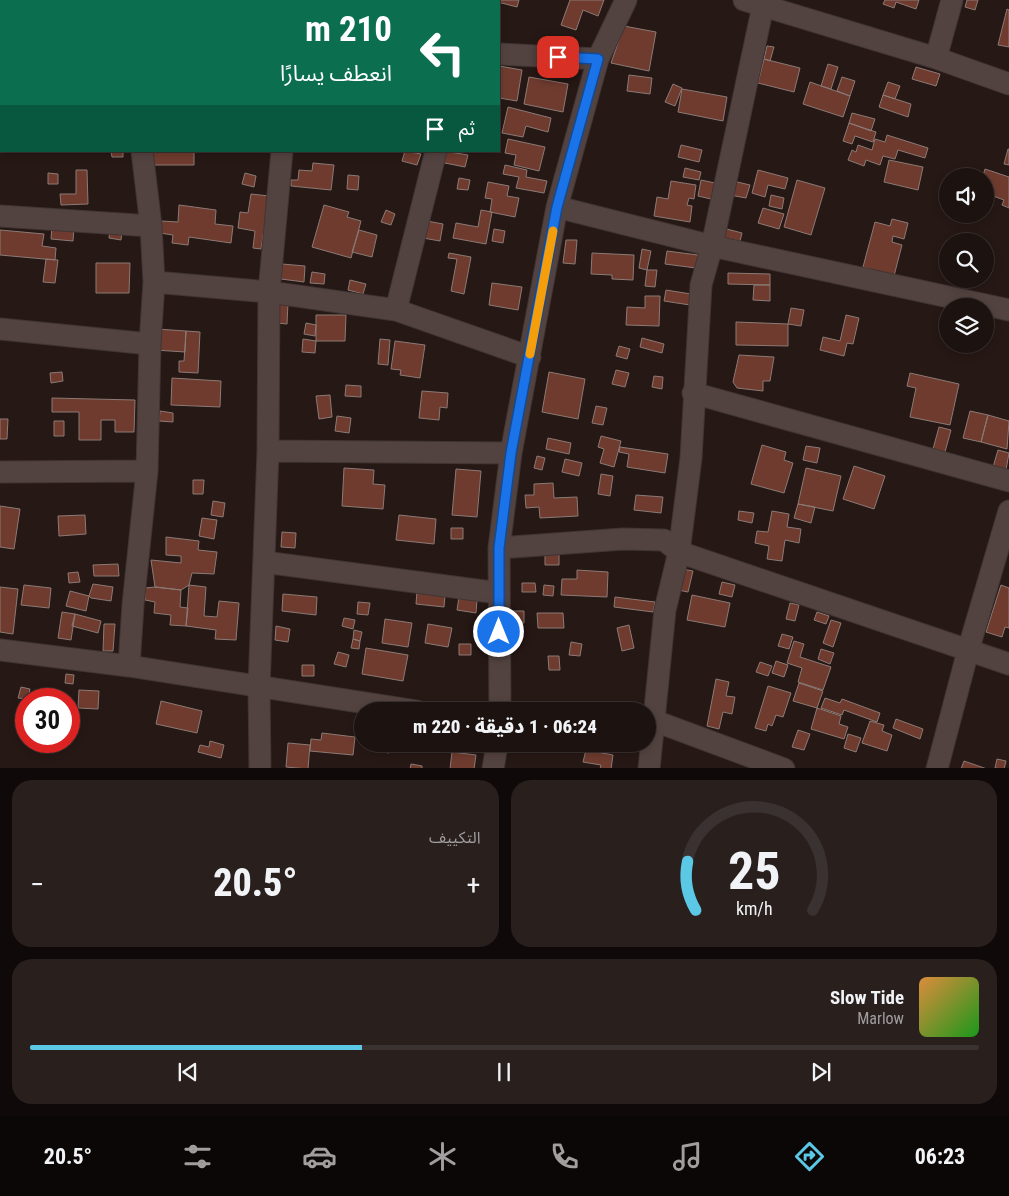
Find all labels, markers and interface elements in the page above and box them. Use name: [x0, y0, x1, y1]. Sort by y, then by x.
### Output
text: 210 m: [305, 9, 392, 50]
icon: left: [410, 20, 475, 85]
pin: [537, 36, 579, 78]
icon: arrive: [544, 43, 572, 71]
text: انعطف يسارًا: [280, 61, 392, 86]
icon: arrive: [421, 115, 449, 143]
text: ثم: [459, 117, 475, 140]
map controls: [939, 168, 994, 353]
button: sound: [939, 168, 994, 223]
button: search: [939, 233, 994, 288]
button: layers: [939, 298, 994, 353]
position arrow: [472, 605, 524, 657]
speed limit sign: 30: [15, 688, 80, 753]
text: 06:24 · 1 دقيقة · 220 m: [413, 715, 597, 738]
text: التكييف: [429, 828, 481, 847]
text: 25: [727, 841, 780, 902]
text: 20.5°: [213, 861, 297, 905]
text: −: [30, 868, 44, 901]
text: +: [467, 868, 481, 901]
text: km/h: [735, 898, 772, 919]
text: Slow Tide: [830, 986, 904, 1009]
text: Marlow: [857, 1009, 904, 1028]
icon: previous: [174, 1058, 202, 1086]
icon: pause: [490, 1058, 518, 1086]
icon: next: [807, 1058, 835, 1086]
icon: filters: [180, 1139, 215, 1174]
icon: car: [302, 1139, 337, 1174]
icon: climate: [425, 1139, 460, 1174]
icon: phone: [547, 1139, 582, 1174]
icon: music: [670, 1139, 705, 1174]
icon: directions: [792, 1139, 827, 1174]
text: 20.5°: [44, 1144, 92, 1169]
text: 06:23: [915, 1144, 965, 1169]

